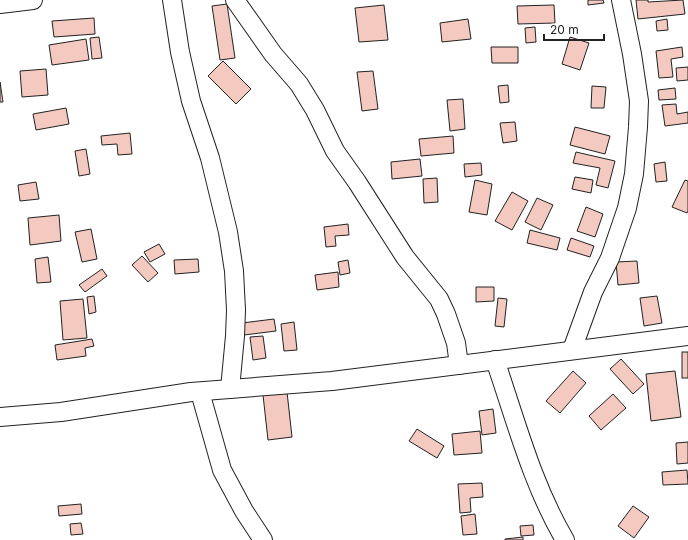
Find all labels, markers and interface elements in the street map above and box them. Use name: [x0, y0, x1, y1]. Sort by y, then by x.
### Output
scale bar: [544, 16, 604, 42]
text: 20 m: [550, 22, 579, 37]

